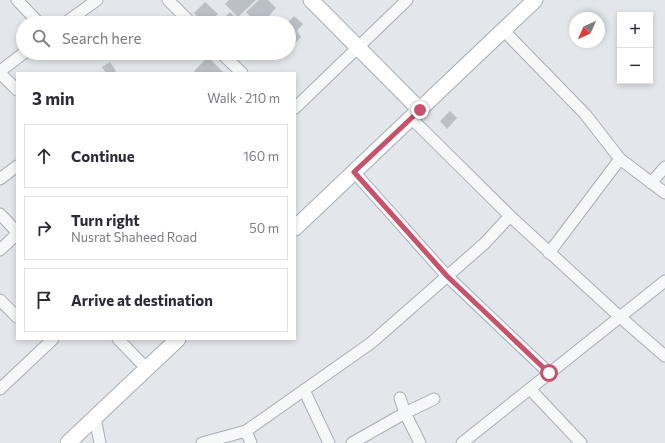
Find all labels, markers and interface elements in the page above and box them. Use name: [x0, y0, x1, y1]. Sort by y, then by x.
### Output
north arrow: [569, 12, 605, 48]
map controls: [617, 12, 653, 84]
button: +: [617, 12, 653, 48]
search box: [16, 16, 296, 60]
icon: search: [30, 27, 52, 49]
text: Search here: [62, 29, 141, 47]
button: −: [617, 48, 653, 84]
text: 3 min: [32, 88, 75, 109]
text: Walk · 210 m: [207, 90, 280, 106]
route end: [411, 101, 429, 119]
icon: ahead: [33, 145, 55, 167]
text: Continue: [71, 147, 135, 165]
text: 160 m: [243, 148, 279, 164]
text: Turn right: [71, 211, 140, 229]
icon: right: [33, 217, 55, 239]
text: 50 m: [249, 220, 279, 236]
text: Nusrat Shaheed Road: [71, 229, 197, 245]
icon: arrive: [33, 289, 55, 311]
text: Arrive at destination: [71, 291, 213, 309]
route start: [540, 364, 558, 382]

